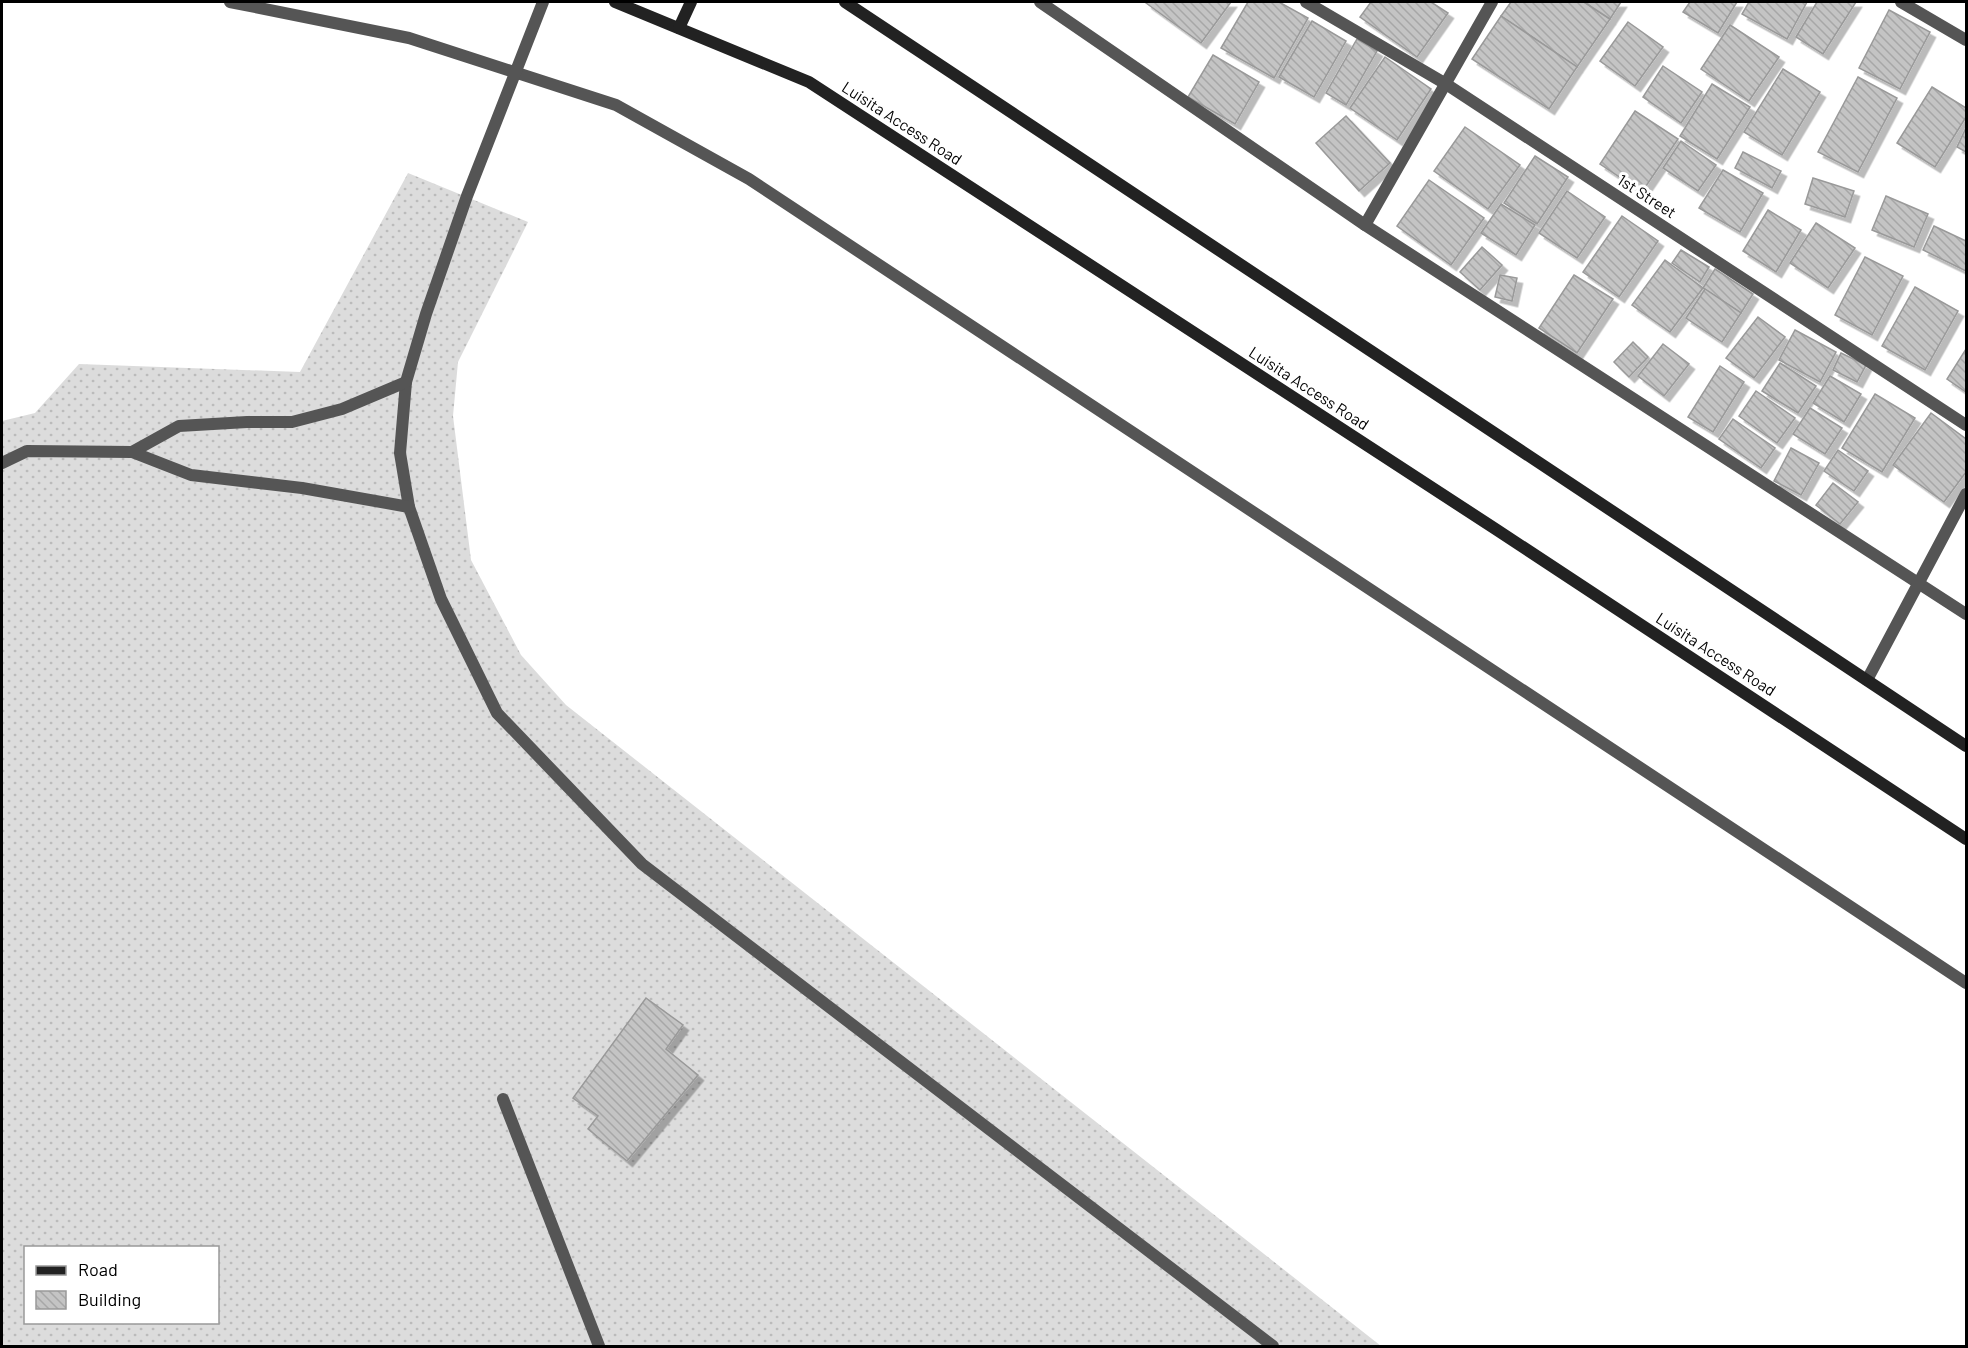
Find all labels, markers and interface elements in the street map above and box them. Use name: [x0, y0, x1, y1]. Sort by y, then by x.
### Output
street label: Luisita Access Road: [839, 77, 966, 168]
street label: 1st Street: [1614, 170, 1680, 222]
street label: Luisita Access Road: [1246, 342, 1373, 433]
street label: Luisita Access Road: [1653, 608, 1780, 699]
legend: [24, 1246, 219, 1324]
text: Road: [78, 1258, 118, 1280]
text: Building: [78, 1288, 141, 1310]

